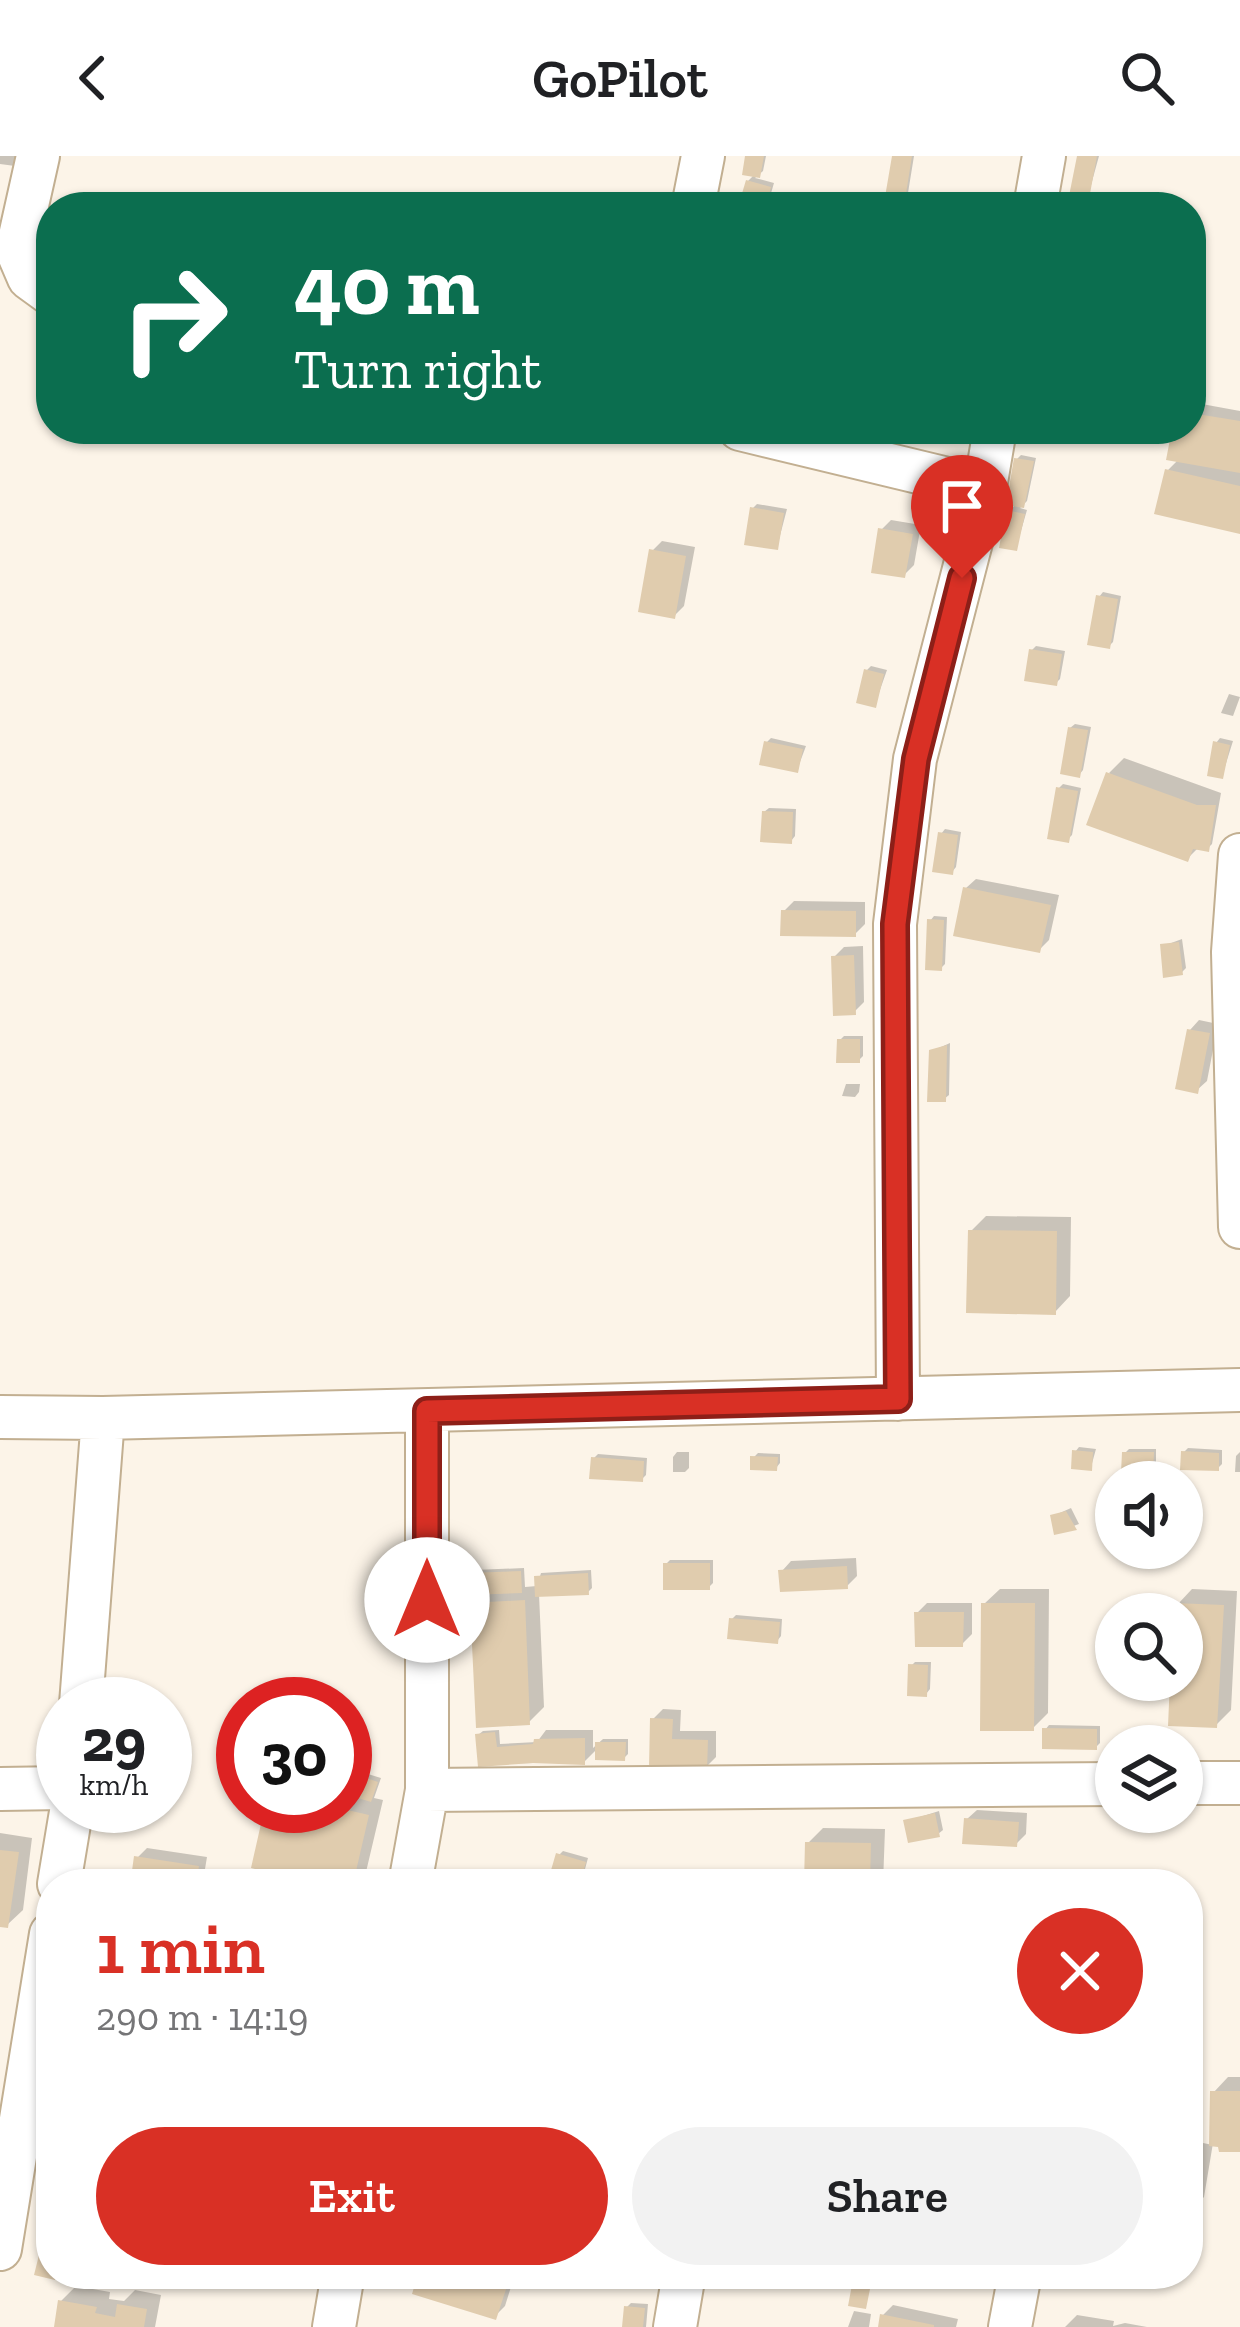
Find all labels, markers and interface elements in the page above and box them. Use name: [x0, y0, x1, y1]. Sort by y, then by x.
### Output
icon: back: [60, 45, 126, 111]
icon: search: [1114, 45, 1180, 111]
text: GoPilot: [532, 46, 708, 111]
text: 40 m: [294, 235, 480, 336]
icon: right: [96, 240, 252, 396]
text: Turn right: [294, 337, 541, 402]
pin: [911, 455, 1013, 578]
icon: arrive: [929, 473, 995, 539]
map controls: [1095, 1461, 1203, 1833]
button: sound: [1095, 1461, 1203, 1569]
position arrow: [364, 1537, 490, 1663]
button: search: [1095, 1593, 1203, 1701]
speed limit sign: 30: [216, 1677, 372, 1833]
text: 29: [82, 1704, 146, 1776]
button: layers: [1095, 1725, 1203, 1833]
text: km/h: [80, 1767, 148, 1803]
text: 1 min: [96, 1905, 265, 1991]
button: close: [1017, 1908, 1143, 2034]
text: 290 m · 14:19: [96, 1993, 309, 2040]
button: Exit: [96, 2127, 608, 2265]
button: Share: [632, 2127, 1143, 2265]

